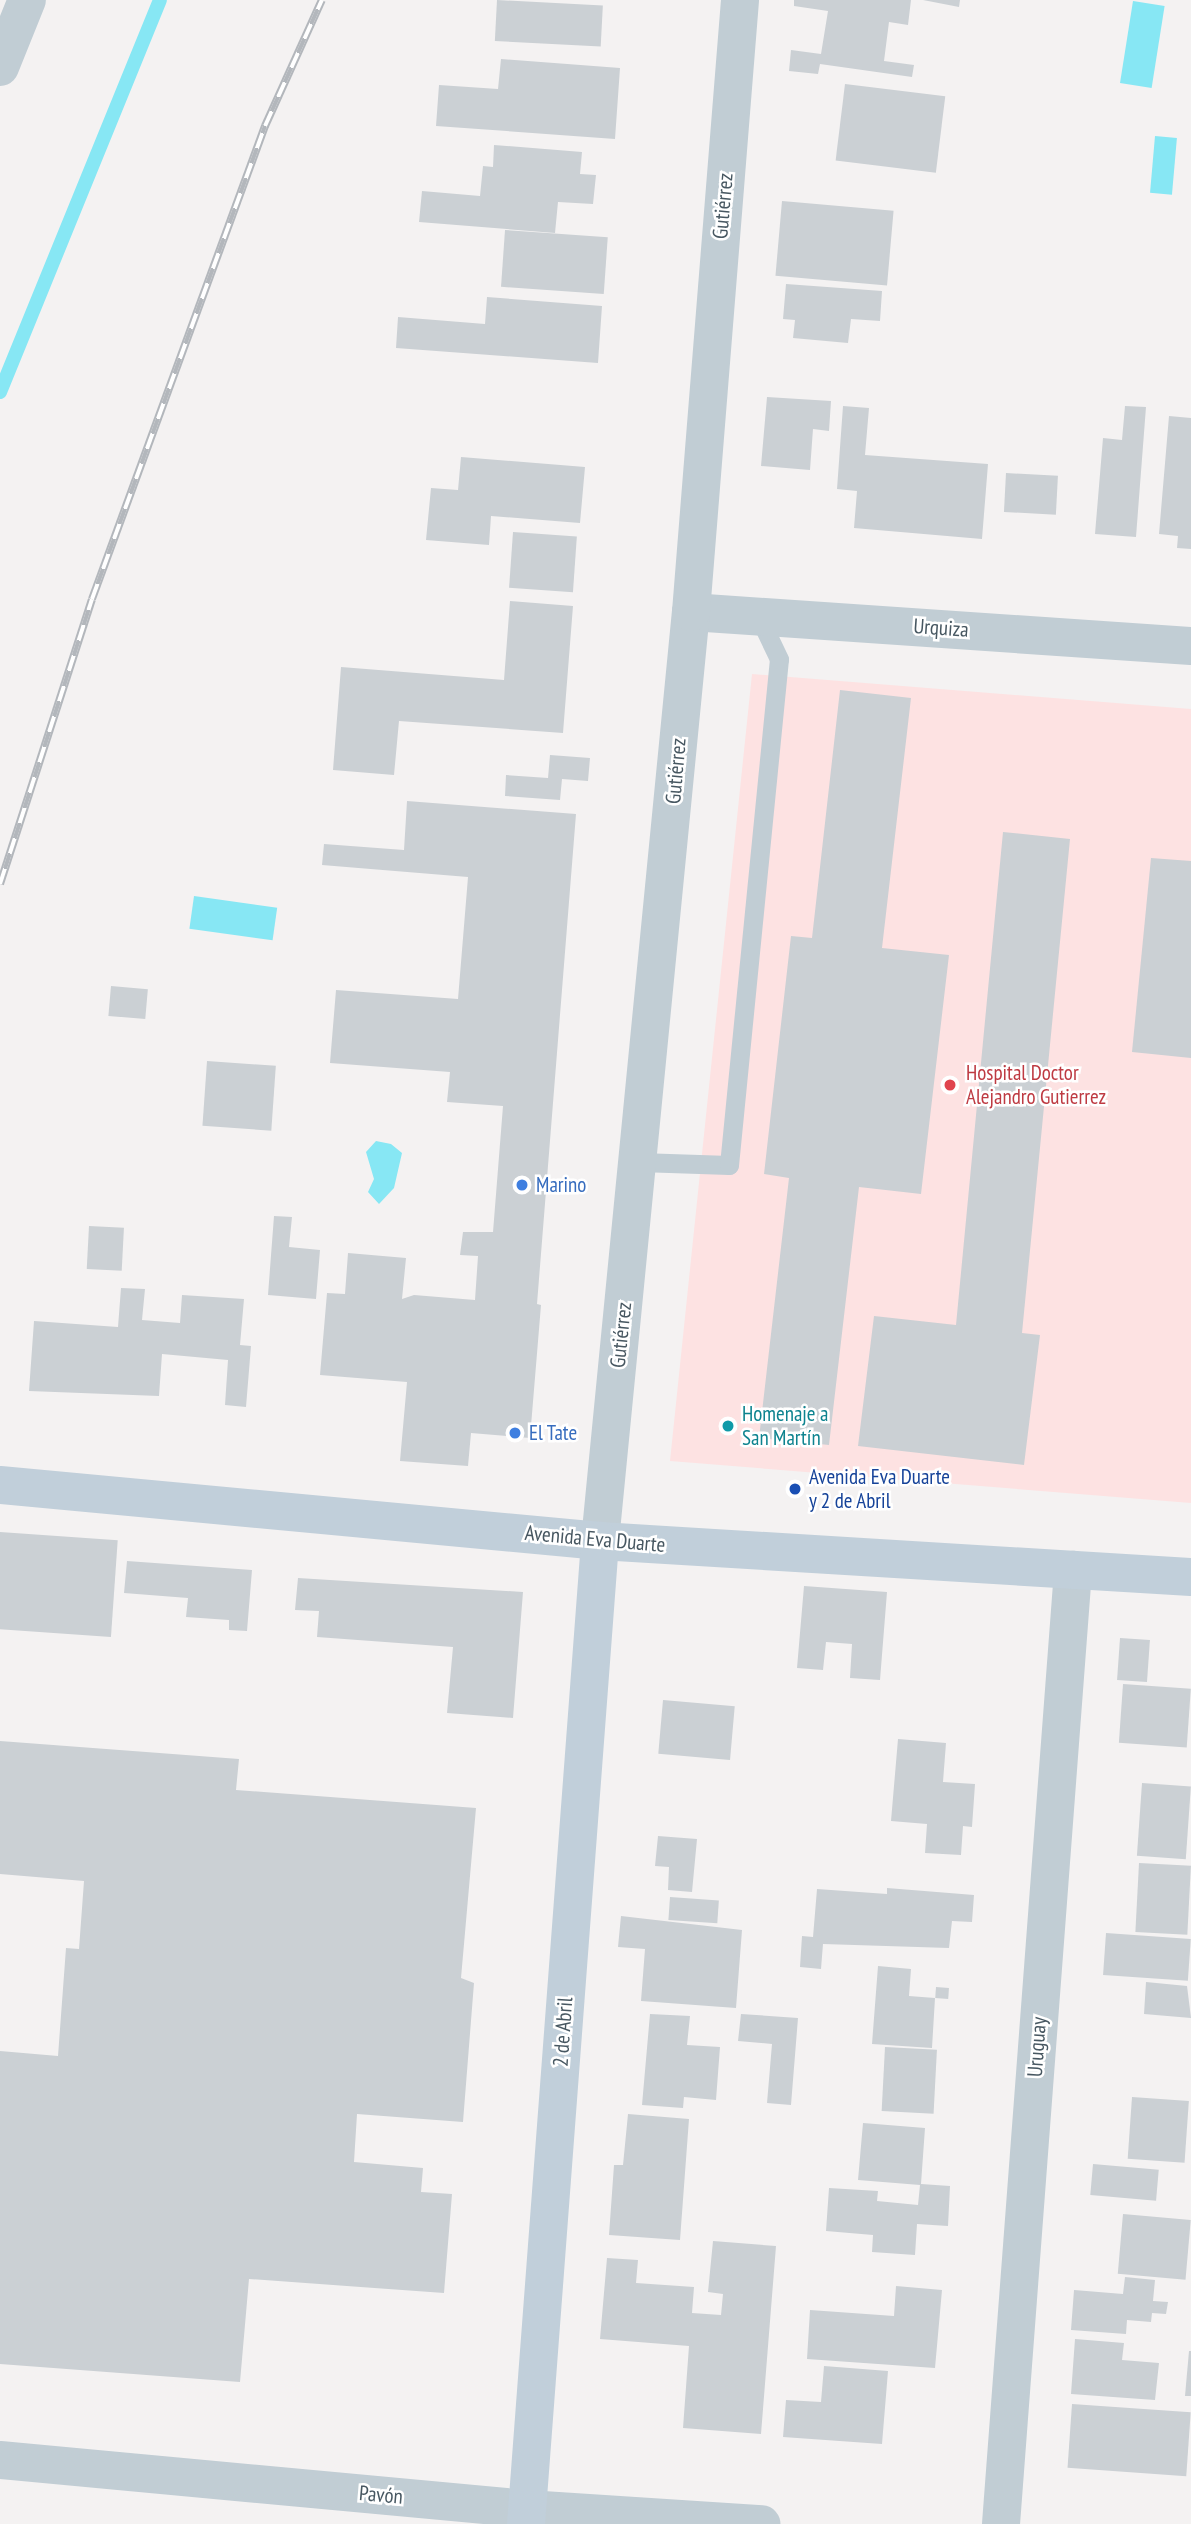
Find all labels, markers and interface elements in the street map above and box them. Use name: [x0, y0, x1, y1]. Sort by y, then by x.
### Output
street label: Gutiérrez: [708, 172, 738, 240]
street label: Urquiza: [912, 613, 970, 643]
street label: Gutiérrez: [661, 737, 691, 805]
place label: Hospital Doctor Alejandro Gutierrez: [966, 1060, 1106, 1110]
marker: Hospital Doctor Alejandro Gutierrez: [940, 1075, 960, 1095]
place label: Marino: [536, 1172, 586, 1198]
marker: Marino: [514, 1177, 530, 1193]
street label: Gutiérrez: [605, 1301, 637, 1369]
place label: Homenaje a San Martín: [742, 1401, 828, 1451]
marker: Homenaje a San Martín: [720, 1418, 736, 1434]
place label: El Tate: [529, 1420, 578, 1446]
marker: El Tate: [507, 1425, 523, 1441]
place label: Avenida Eva Duarte y 2 de Abril: [809, 1464, 950, 1514]
marker: Avenida Eva Duarte y 2 de Abril: [787, 1481, 803, 1497]
street label: Avenida Eva Duarte: [524, 1520, 666, 1558]
street label: 2 de Abril: [548, 1996, 578, 2068]
street label: Uruguay: [1022, 2016, 1052, 2078]
street label: Pavón: [358, 2481, 404, 2509]

